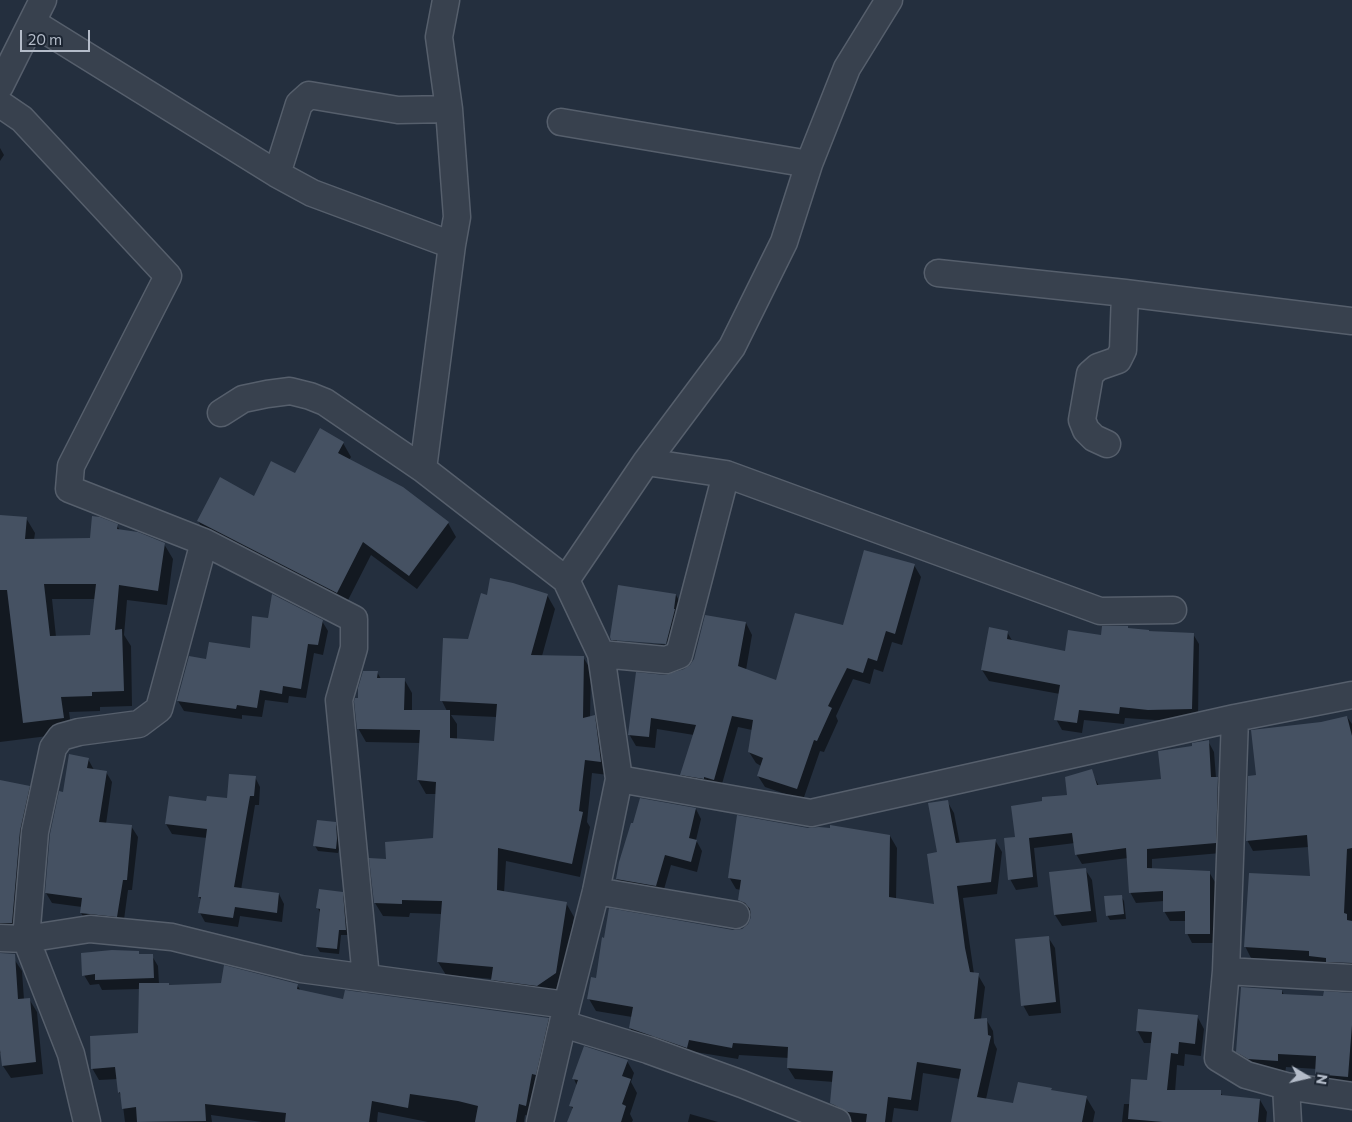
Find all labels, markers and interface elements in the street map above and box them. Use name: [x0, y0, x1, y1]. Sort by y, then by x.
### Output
scale bar: [22, 20, 92, 52]
text: 20 m: [28, 30, 62, 48]
north arrow: [1282, 1052, 1332, 1102]
text: N: [1313, 1073, 1332, 1086]

